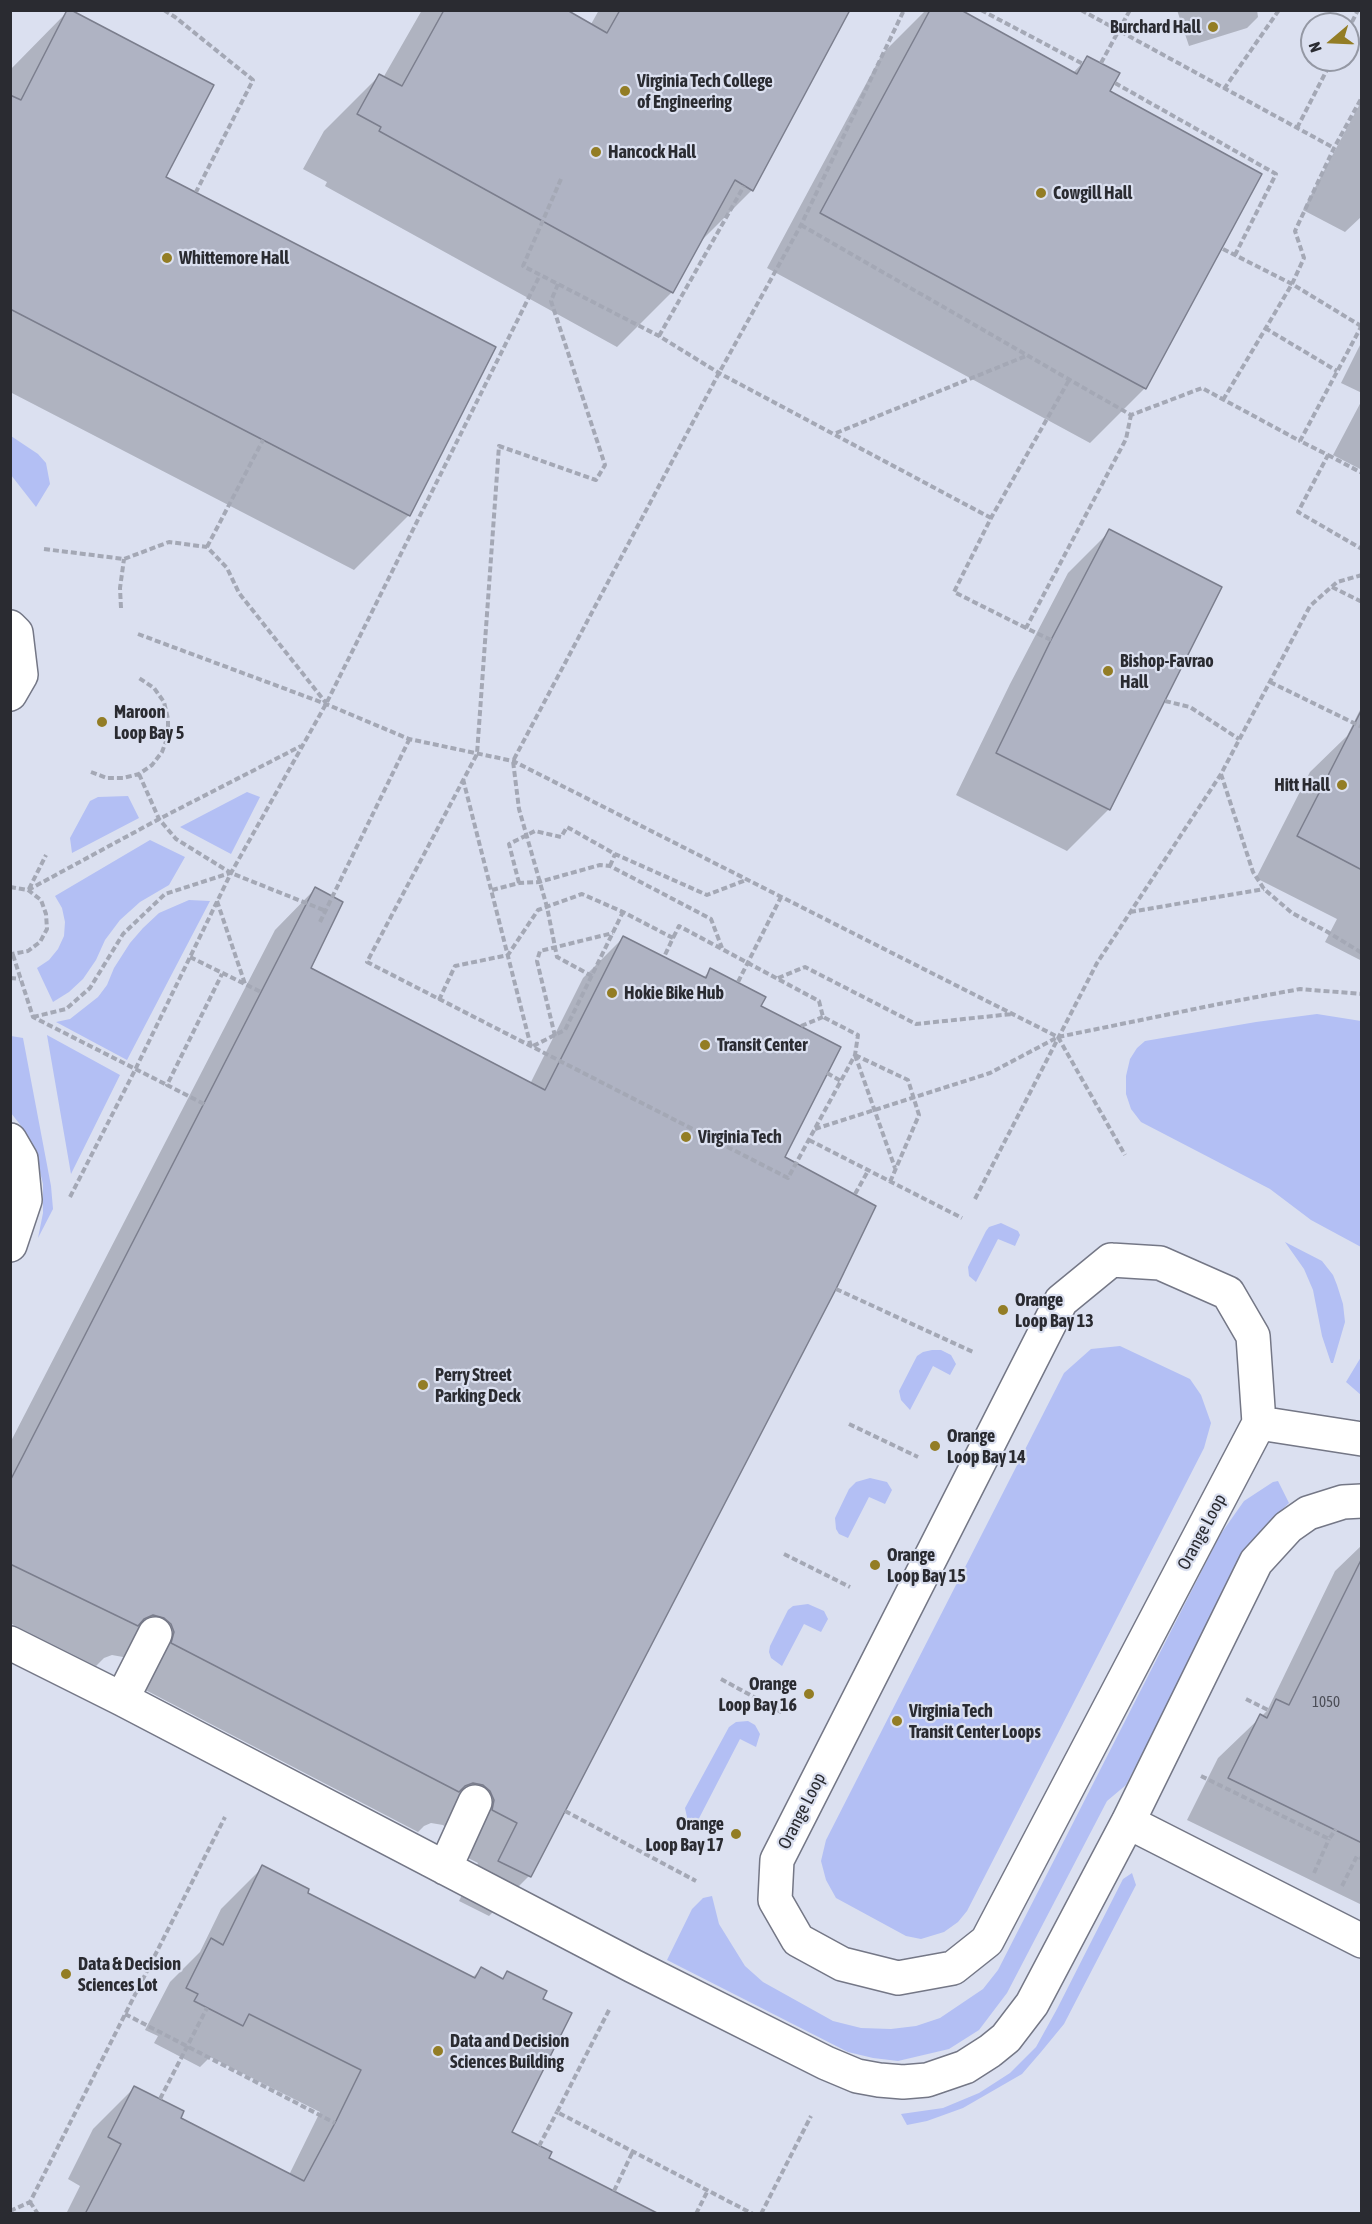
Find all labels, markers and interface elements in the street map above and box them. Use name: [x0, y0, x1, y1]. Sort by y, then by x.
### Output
north arrow: [1300, 12, 1360, 72]
place label: Burchard Hall: [1110, 16, 1201, 38]
marker: Burchard Hall: [1206, 20, 1220, 34]
text: N: [1305, 40, 1325, 55]
place label: Virginia Tech College of Engineering: [637, 70, 773, 112]
marker: Virginia Tech College of Engineering: [618, 84, 632, 98]
place label: Hancock Hall: [608, 141, 696, 163]
marker: Hancock Hall: [589, 145, 603, 159]
place label: Cowgill Hall: [1053, 182, 1132, 204]
marker: Cowgill Hall: [1034, 186, 1048, 200]
place label: Whittemore Hall: [179, 247, 289, 269]
marker: Whittemore Hall: [160, 251, 174, 265]
place label: Bishop-Favrao Hall: [1120, 650, 1214, 692]
marker: Bishop-Favrao Hall: [1101, 664, 1115, 678]
place label: Maroon Loop Bay 5: [114, 701, 184, 744]
marker: Maroon Loop Bay 5: [95, 715, 109, 729]
place label: Hitt Hall: [1274, 774, 1330, 796]
marker: Hitt Hall: [1335, 778, 1349, 792]
place label: Hokie Bike Hub: [624, 982, 724, 1004]
marker: Hokie Bike Hub: [605, 986, 619, 1000]
place label: Transit Center: [717, 1034, 808, 1056]
marker: Transit Center: [698, 1038, 712, 1052]
place label: Virginia Tech: [698, 1126, 782, 1148]
marker: Virginia Tech: [679, 1130, 693, 1144]
place label: Orange Loop Bay 13: [1015, 1289, 1094, 1332]
marker: Orange Loop Bay 13: [996, 1303, 1010, 1317]
place label: Perry Street Parking Deck: [435, 1364, 521, 1406]
marker: Perry Street Parking Deck: [416, 1378, 430, 1392]
place label: Orange Loop Bay 14: [947, 1425, 1026, 1468]
marker: Orange Loop Bay 14: [928, 1439, 942, 1453]
street label: Orange Loop: [1173, 1490, 1231, 1574]
place label: Orange Loop Bay 15: [887, 1544, 966, 1586]
marker: Orange Loop Bay 15: [868, 1558, 882, 1572]
place label: Orange Loop Bay 16: [718, 1673, 797, 1716]
marker: Orange Loop Bay 16: [802, 1687, 816, 1701]
house number: 1050: [1312, 1693, 1340, 1711]
place label: Virginia Tech Transit Center Loops: [909, 1700, 1041, 1742]
marker: Virginia Tech Transit Center Loops: [890, 1714, 904, 1728]
street label: Orange Loop: [774, 1769, 830, 1853]
place label: Orange Loop Bay 17: [645, 1813, 724, 1856]
marker: Orange Loop Bay 17: [729, 1827, 743, 1841]
place label: Data & Decision Sciences Lot: [78, 1953, 181, 1996]
marker: Data & Decision Sciences Lot: [59, 1967, 73, 1981]
place label: Data and Decision Sciences Building: [450, 2030, 569, 2072]
marker: Data and Decision Sciences Building: [431, 2044, 445, 2058]

